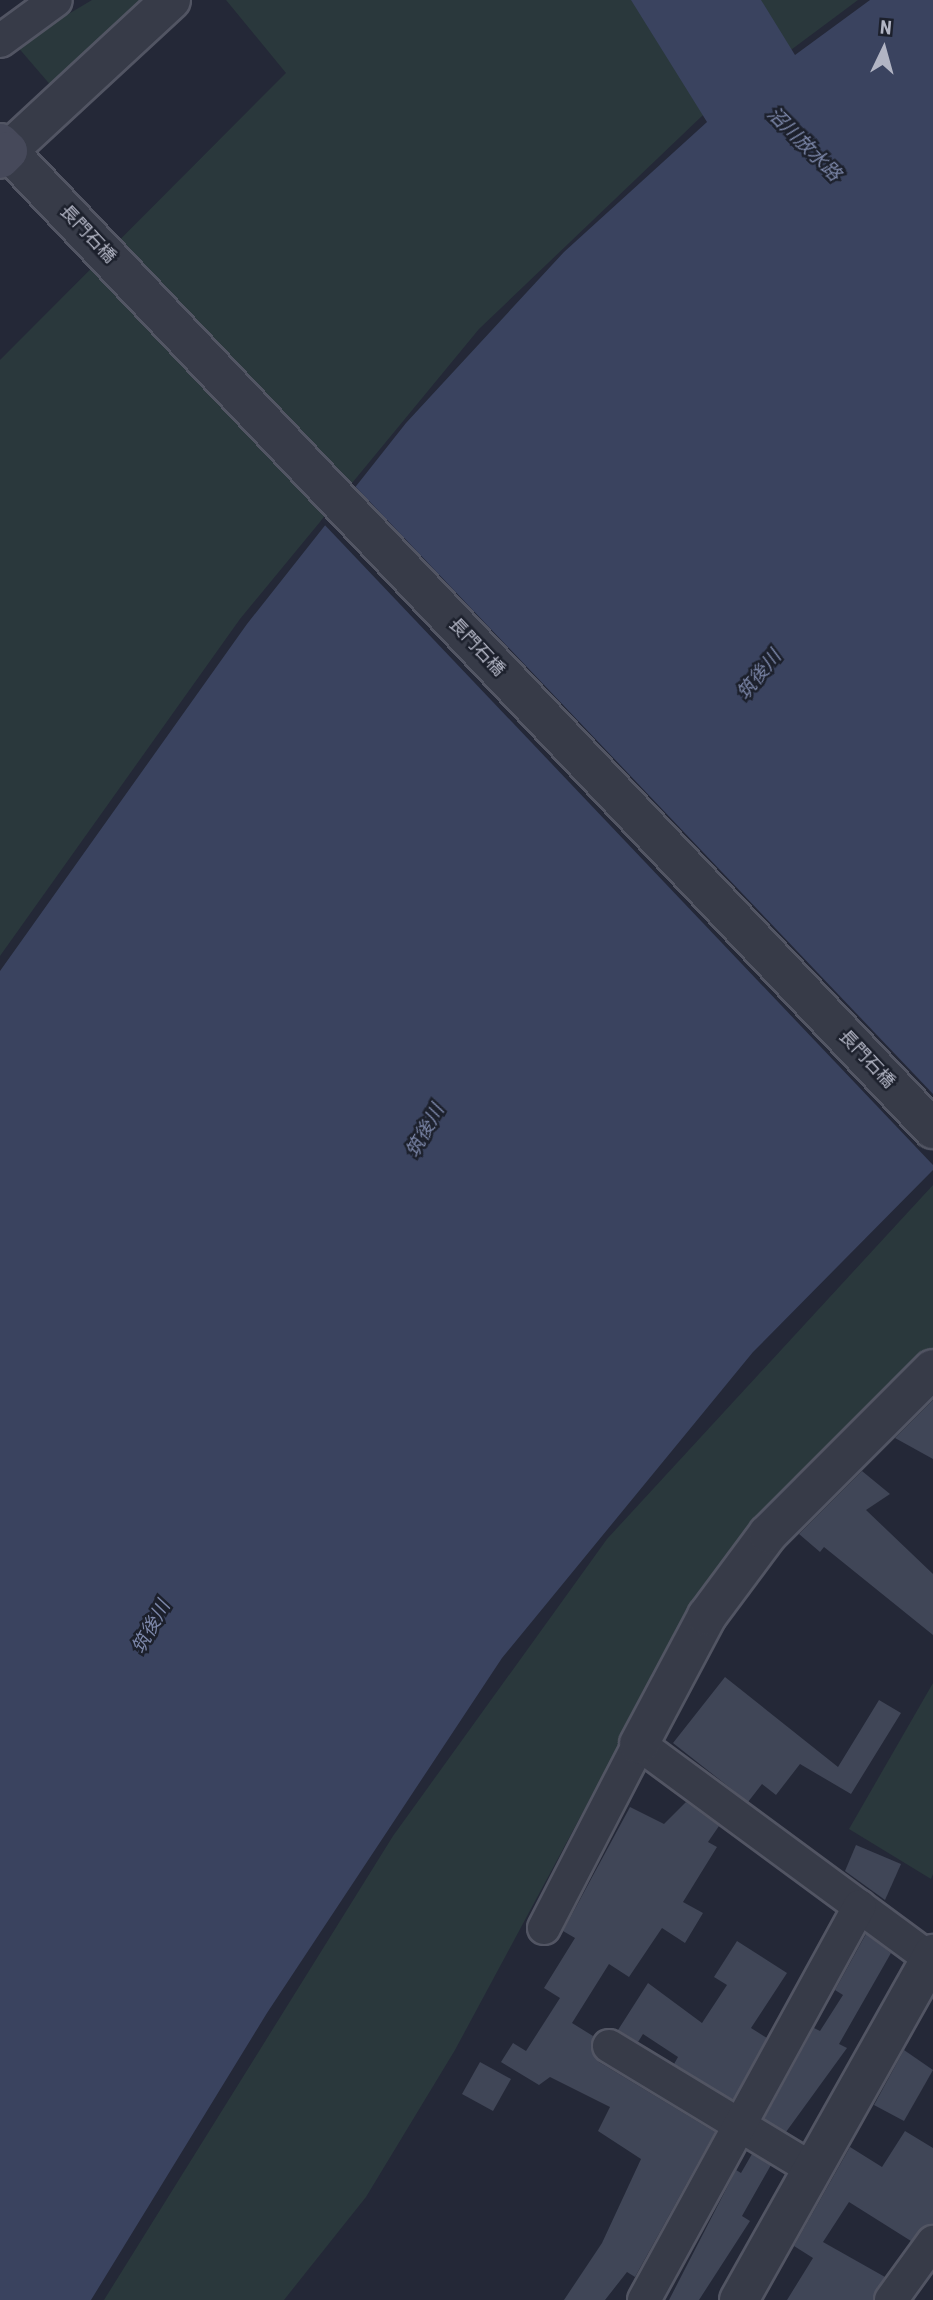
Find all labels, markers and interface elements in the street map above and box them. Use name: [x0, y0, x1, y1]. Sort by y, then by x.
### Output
north arrow: [849, 14, 919, 84]
text: N: [879, 16, 893, 40]
water label: 沼川放水路: [762, 102, 846, 186]
street label: 長門石橋: [56, 200, 120, 268]
street label: 長門石橋: [445, 613, 509, 681]
water label: 筑後川: [732, 646, 786, 704]
street label: 長門石橋: [835, 1025, 899, 1093]
water label: 筑後川: [401, 1101, 449, 1161]
water label: 筑後川: [127, 1597, 175, 1657]

